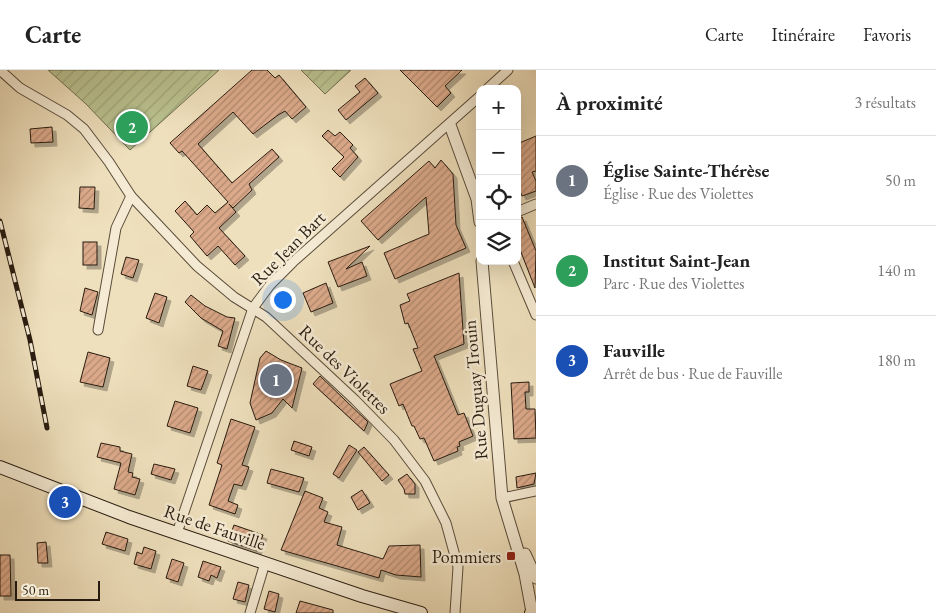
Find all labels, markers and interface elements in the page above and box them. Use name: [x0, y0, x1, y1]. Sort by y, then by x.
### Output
text: Carte: [25, 19, 81, 50]
text: Carte: [705, 23, 744, 46]
text: Itinéraire: [772, 23, 835, 46]
text: Favoris: [863, 23, 911, 46]
map controls: [476, 85, 521, 265]
button: +: [476, 85, 521, 130]
text: À proximité: [556, 89, 663, 116]
text: 3 résultats: [854, 92, 916, 113]
pin: 2: [116, 108, 148, 146]
button: −: [476, 130, 521, 175]
text: Église Sainte-Thérèse: [603, 158, 769, 183]
text: 1: [568, 170, 576, 191]
text: 50 m: [885, 170, 916, 191]
button: locate: [476, 175, 521, 220]
text: Église · Rue des Violettes: [603, 183, 753, 204]
street label: Rue Jean Bart: [246, 206, 330, 290]
button: layers: [476, 220, 521, 265]
text: Institut Saint-Jean: [603, 248, 750, 273]
text: 2: [568, 260, 576, 281]
text: 140 m: [877, 260, 916, 281]
text: Parc · Rue des Violettes: [603, 273, 744, 294]
your location: [270, 287, 296, 313]
street label: Rue des Violettes: [294, 319, 396, 419]
street label: Rue Duguay Trouin: [457, 319, 493, 461]
text: Fauville: [603, 338, 665, 363]
text: 3: [568, 350, 576, 371]
text: 180 m: [877, 350, 916, 371]
pin: 1: [260, 361, 292, 399]
text: Arrêt de bus · Rue de Fauville: [603, 363, 782, 384]
pin: 3: [49, 483, 81, 521]
street label: Rue de Fauville: [161, 499, 269, 555]
place label: Pommiers: [432, 545, 501, 568]
marker: Pommiers: [505, 550, 517, 562]
scale bar: [15, 578, 100, 601]
text: 50 m: [22, 581, 49, 599]

